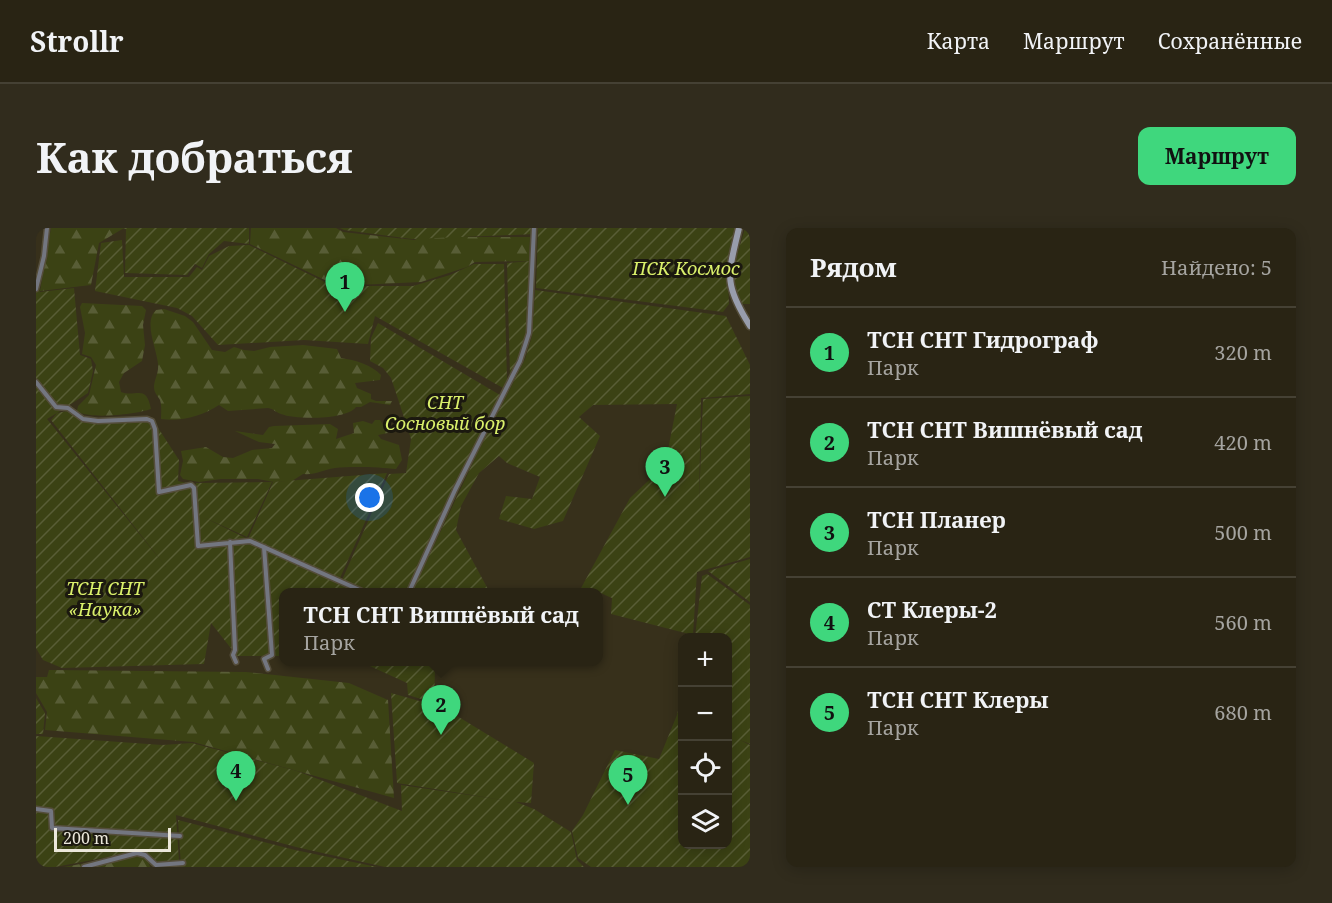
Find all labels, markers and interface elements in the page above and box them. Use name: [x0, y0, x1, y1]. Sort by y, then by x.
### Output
text: Strollr: [30, 22, 124, 60]
text: Карта: [927, 27, 990, 55]
text: Маршрут: [1023, 27, 1125, 55]
text: Сохранённые: [1158, 27, 1302, 55]
button: Маршрут: [1138, 127, 1296, 185]
text: Как добраться: [36, 128, 353, 185]
text: Рядом: [810, 249, 897, 285]
text: Найдено: 5: [1161, 254, 1272, 281]
park label: ПСК Космос: [631, 256, 740, 280]
pin: 1: [326, 262, 364, 312]
text: ТСН СНТ Гидрограф: [867, 324, 1098, 354]
text: 1: [824, 339, 835, 366]
text: 320 m: [1214, 339, 1272, 366]
text: Парк: [867, 354, 919, 381]
park label: СНТ Сосновый бор: [385, 390, 505, 435]
text: ТСН СНТ Вишнёвый сад: [867, 414, 1143, 444]
text: 2: [824, 429, 835, 456]
text: 420 m: [1214, 429, 1272, 456]
text: Парк: [867, 444, 919, 471]
pin: 3: [646, 448, 684, 497]
your location: [355, 483, 384, 512]
text: ТСН Планер: [867, 504, 1006, 534]
text: 3: [824, 519, 835, 546]
text: 500 m: [1214, 519, 1272, 546]
text: Парк: [867, 534, 919, 561]
park label: ТСН СНТ «Наука»: [66, 576, 146, 621]
popup: [279, 588, 603, 666]
text: СТ Клеры-2: [867, 594, 997, 624]
text: ТСН СНТ Вишнёвый сад: [303, 599, 579, 629]
text: 4: [824, 609, 835, 636]
text: 560 m: [1214, 609, 1272, 636]
text: Парк: [867, 624, 919, 651]
text: Парк: [303, 629, 355, 656]
map controls: [678, 633, 732, 849]
button: +: [678, 633, 732, 687]
text: ТСН СНТ Клеры: [867, 684, 1048, 714]
pin: 2: [422, 686, 460, 735]
button: −: [678, 687, 732, 741]
text: 5: [824, 699, 835, 726]
text: 680 m: [1214, 699, 1272, 726]
text: Парк: [867, 714, 919, 741]
button: locate: [678, 741, 732, 795]
pin: 4: [216, 752, 256, 801]
pin: 5: [608, 756, 648, 805]
button: layers: [678, 795, 732, 849]
scale bar: [54, 825, 171, 852]
text: 200 m: [63, 827, 109, 849]

